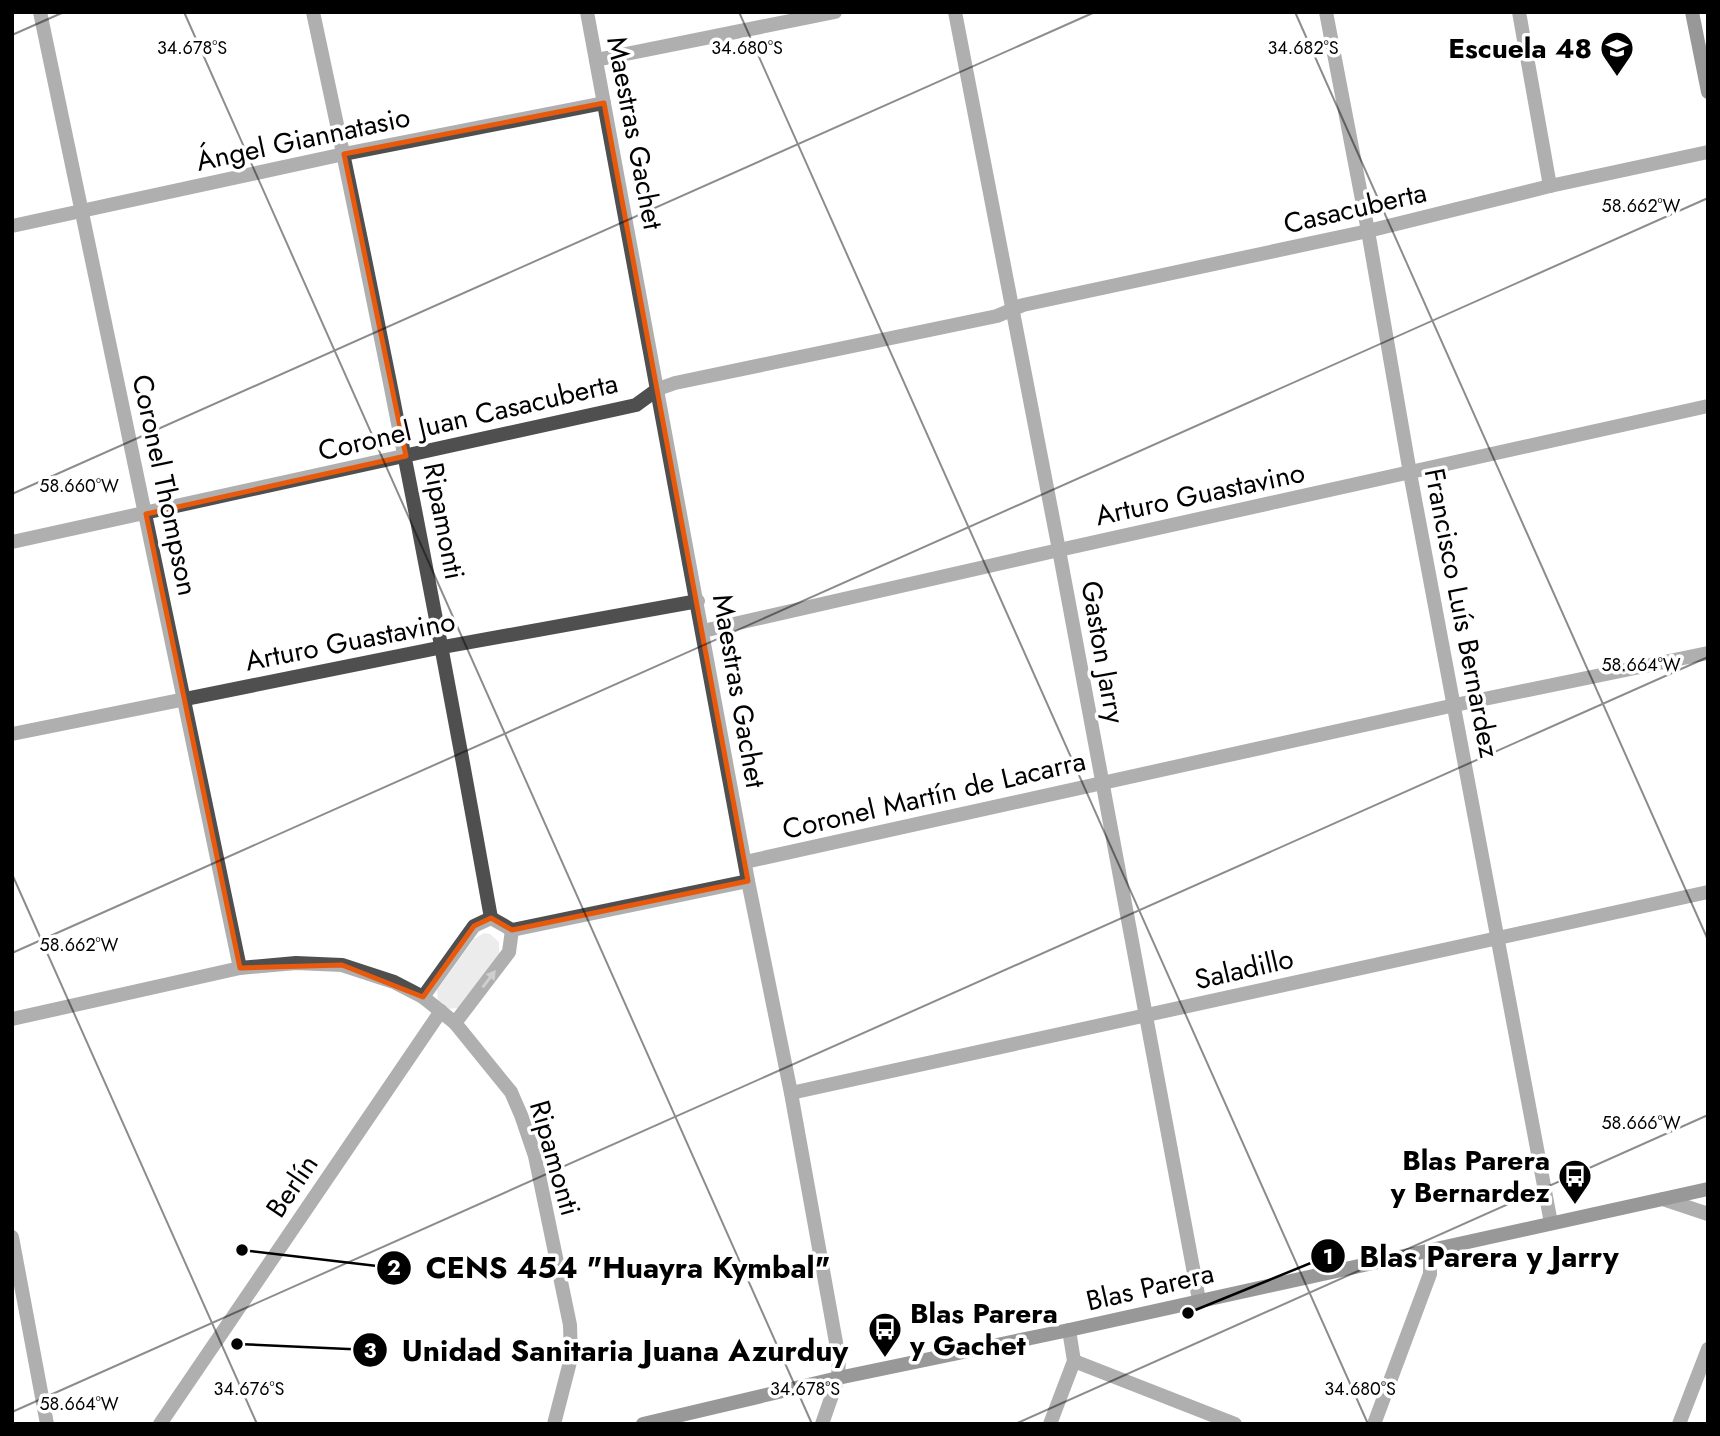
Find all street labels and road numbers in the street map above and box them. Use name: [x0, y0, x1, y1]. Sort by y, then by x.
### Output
street label: Maestras Gachet: [596, 33, 674, 233]
street label: Ángel Giannatasio: [192, 96, 414, 182]
street label: Casacuberta: [1279, 172, 1431, 244]
street label: Coronel Juan Casacuberta: [314, 363, 622, 471]
street label: Coronel Thompson: [122, 371, 208, 599]
street label: Arturo Guastavino: [1091, 452, 1309, 536]
street label: Ripamonti: [413, 459, 475, 583]
street label: Francisco Luís Bernardez: [1414, 465, 1510, 761]
street label: Gaston Jarry: [1070, 577, 1136, 727]
street label: Maestras Gachet: [702, 591, 776, 791]
street label: Arturo Guastavino: [241, 601, 459, 681]
street label: Coronel Martín de Lacarra: [778, 740, 1090, 850]
street label: Saladillo: [1191, 938, 1297, 1000]
street label: Ripamonti: [519, 1096, 591, 1220]
street label: Berlín: [256, 1146, 328, 1226]
street label: Blas Parera: [1082, 1252, 1218, 1322]

